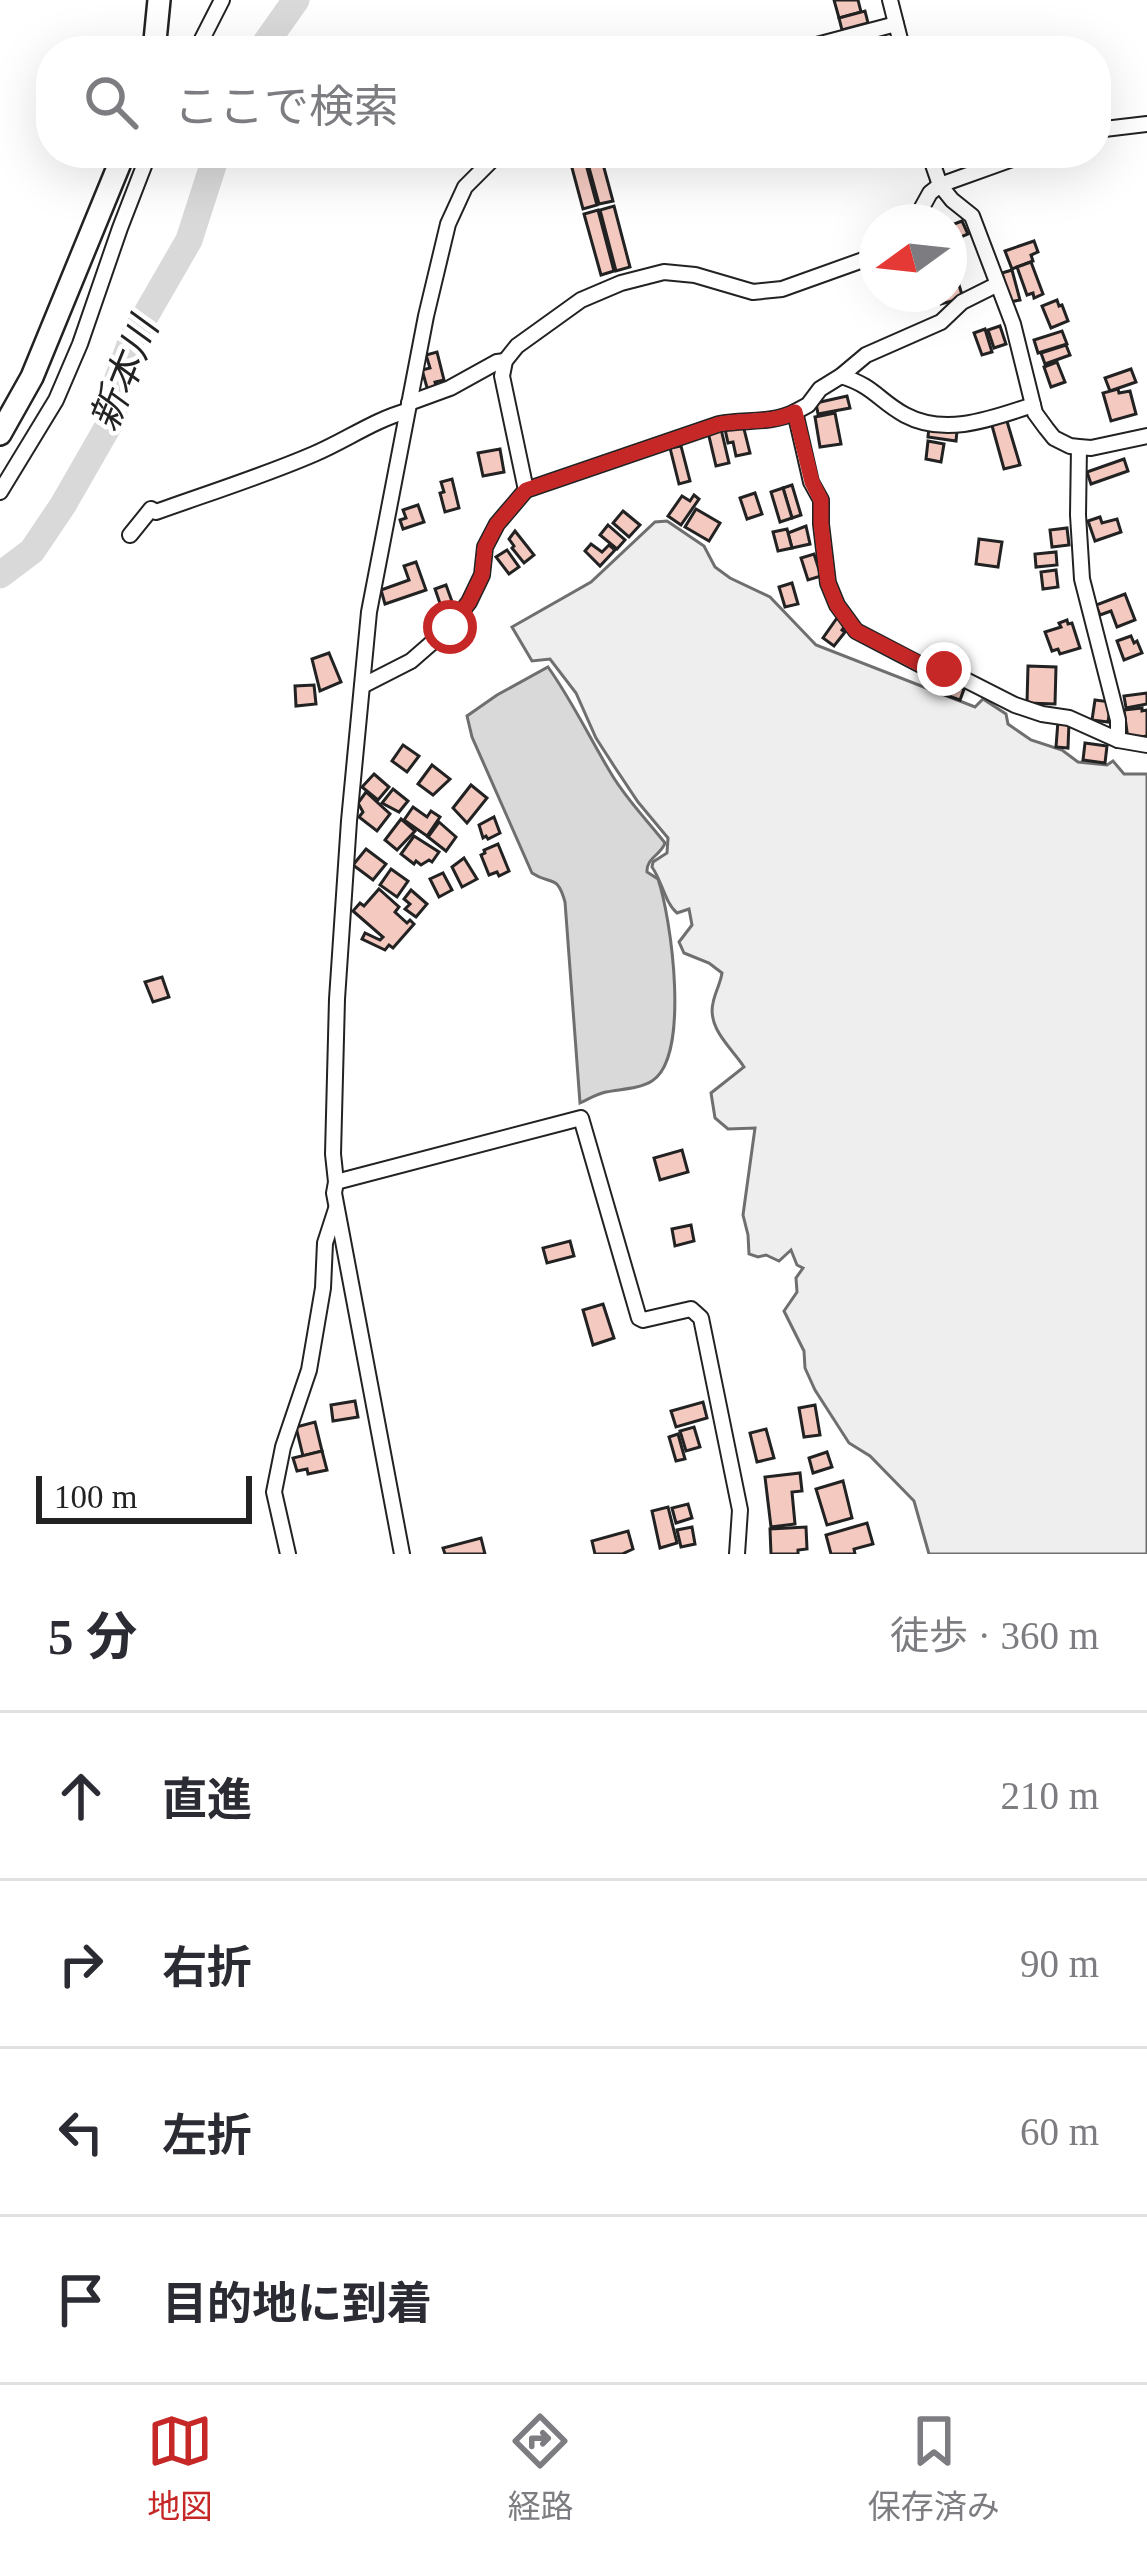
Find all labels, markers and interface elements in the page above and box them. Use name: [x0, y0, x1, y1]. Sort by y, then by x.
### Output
search box: [36, 36, 1111, 168]
icon: search: [78, 69, 144, 135]
text: ここで検索: [174, 82, 399, 132]
north arrow: [859, 204, 967, 312]
water label: 新本川: [82, 308, 167, 436]
route start: [423, 600, 477, 654]
route end: [917, 642, 971, 696]
scale bar: [36, 1470, 252, 1523]
text: 100 m: [54, 1479, 137, 1515]
text: 5 分: [48, 1609, 137, 1665]
text: 徒歩 · 360 m: [890, 1614, 1099, 1657]
icon: ahead: [48, 1763, 114, 1829]
text: 210 m: [1000, 1774, 1099, 1817]
text: 直進: [162, 1775, 252, 1825]
icon: right: [48, 1931, 114, 1997]
text: 90 m: [1020, 1942, 1099, 1985]
text: 右折: [162, 1943, 252, 1993]
icon: left: [48, 2099, 114, 2165]
text: 60 m: [1020, 2110, 1099, 2153]
text: 左折: [162, 2111, 252, 2161]
icon: arrive: [48, 2267, 114, 2333]
text: 目的地に到着: [162, 2279, 432, 2329]
tab: 地図: [147, 2408, 213, 2528]
tab: 経路: [507, 2408, 573, 2528]
tab: 保存済み: [868, 2408, 1000, 2528]

